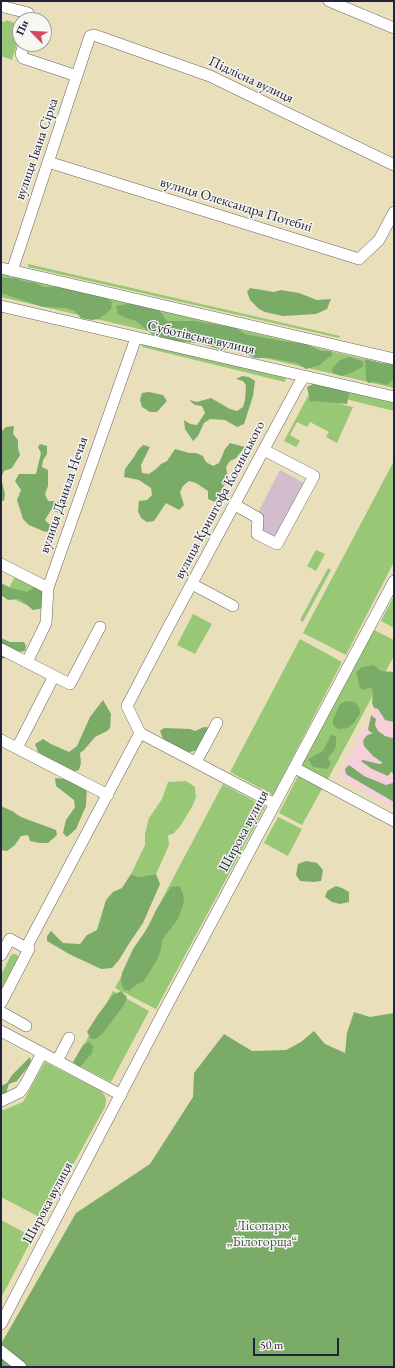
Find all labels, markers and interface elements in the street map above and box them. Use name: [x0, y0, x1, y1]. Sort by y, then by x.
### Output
north arrow: [12, 12, 52, 52]
text: Пн: [12, 18, 31, 37]
street label: Підлісна вулиця: [206, 53, 296, 107]
street label: вулиця Івана Сірка: [12, 96, 62, 202]
street label: вулиця Олександра Потебні: [158, 174, 314, 236]
street label: Суботівська вулиця: [146, 317, 256, 359]
street label: вулиця Криштофа Косинського: [171, 418, 269, 582]
street label: вулиця Данила Нечая: [36, 435, 92, 555]
street label: Широка вулиця: [215, 787, 273, 875]
street label: Широка вулиця: [19, 1159, 77, 1247]
park label: Лісопарк „Білогорща“: [227, 1218, 297, 1250]
scale bar: [255, 1330, 341, 1356]
text: 50 m: [260, 1337, 283, 1353]

